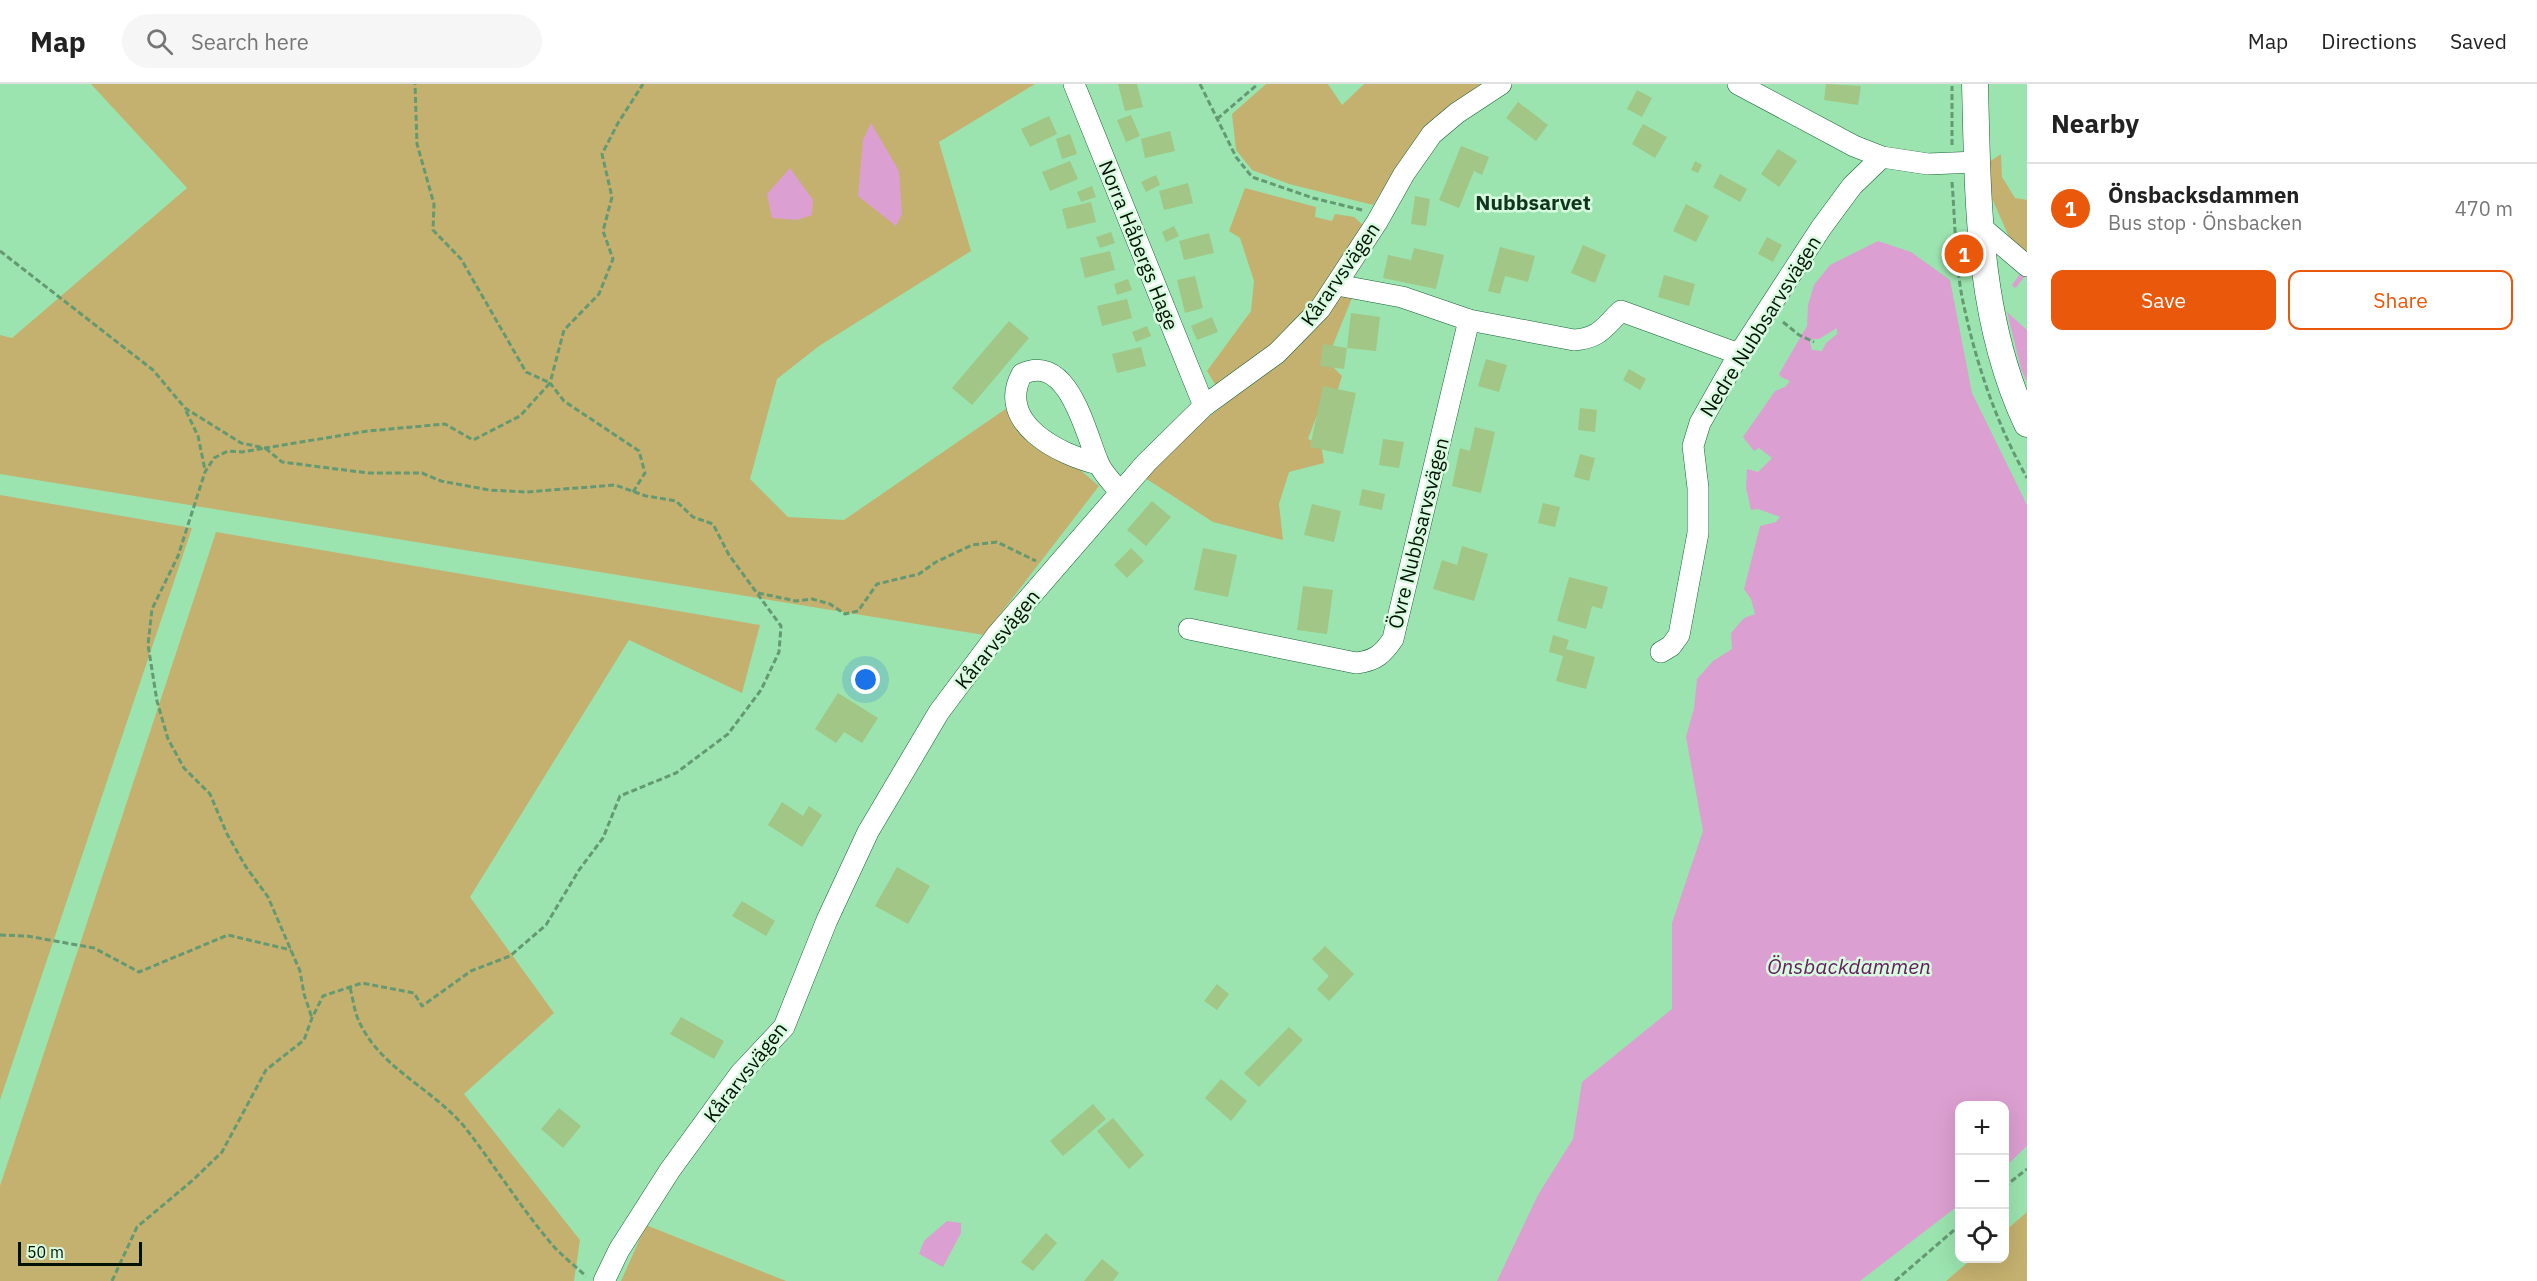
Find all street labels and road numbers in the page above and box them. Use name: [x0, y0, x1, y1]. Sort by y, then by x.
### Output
street label: Norra Håbergs Hage: [1093, 156, 1185, 334]
street label: Kårarvsvägen: [1294, 217, 1386, 331]
street label: Nedre Nubbsarvsvägen: [1693, 230, 1827, 422]
street label: Övre Nubbsarvsvägen: [1381, 435, 1455, 631]
street label: Kårarvsvägen: [948, 583, 1046, 695]
street label: Kårarvsvägen: [697, 1016, 793, 1128]

